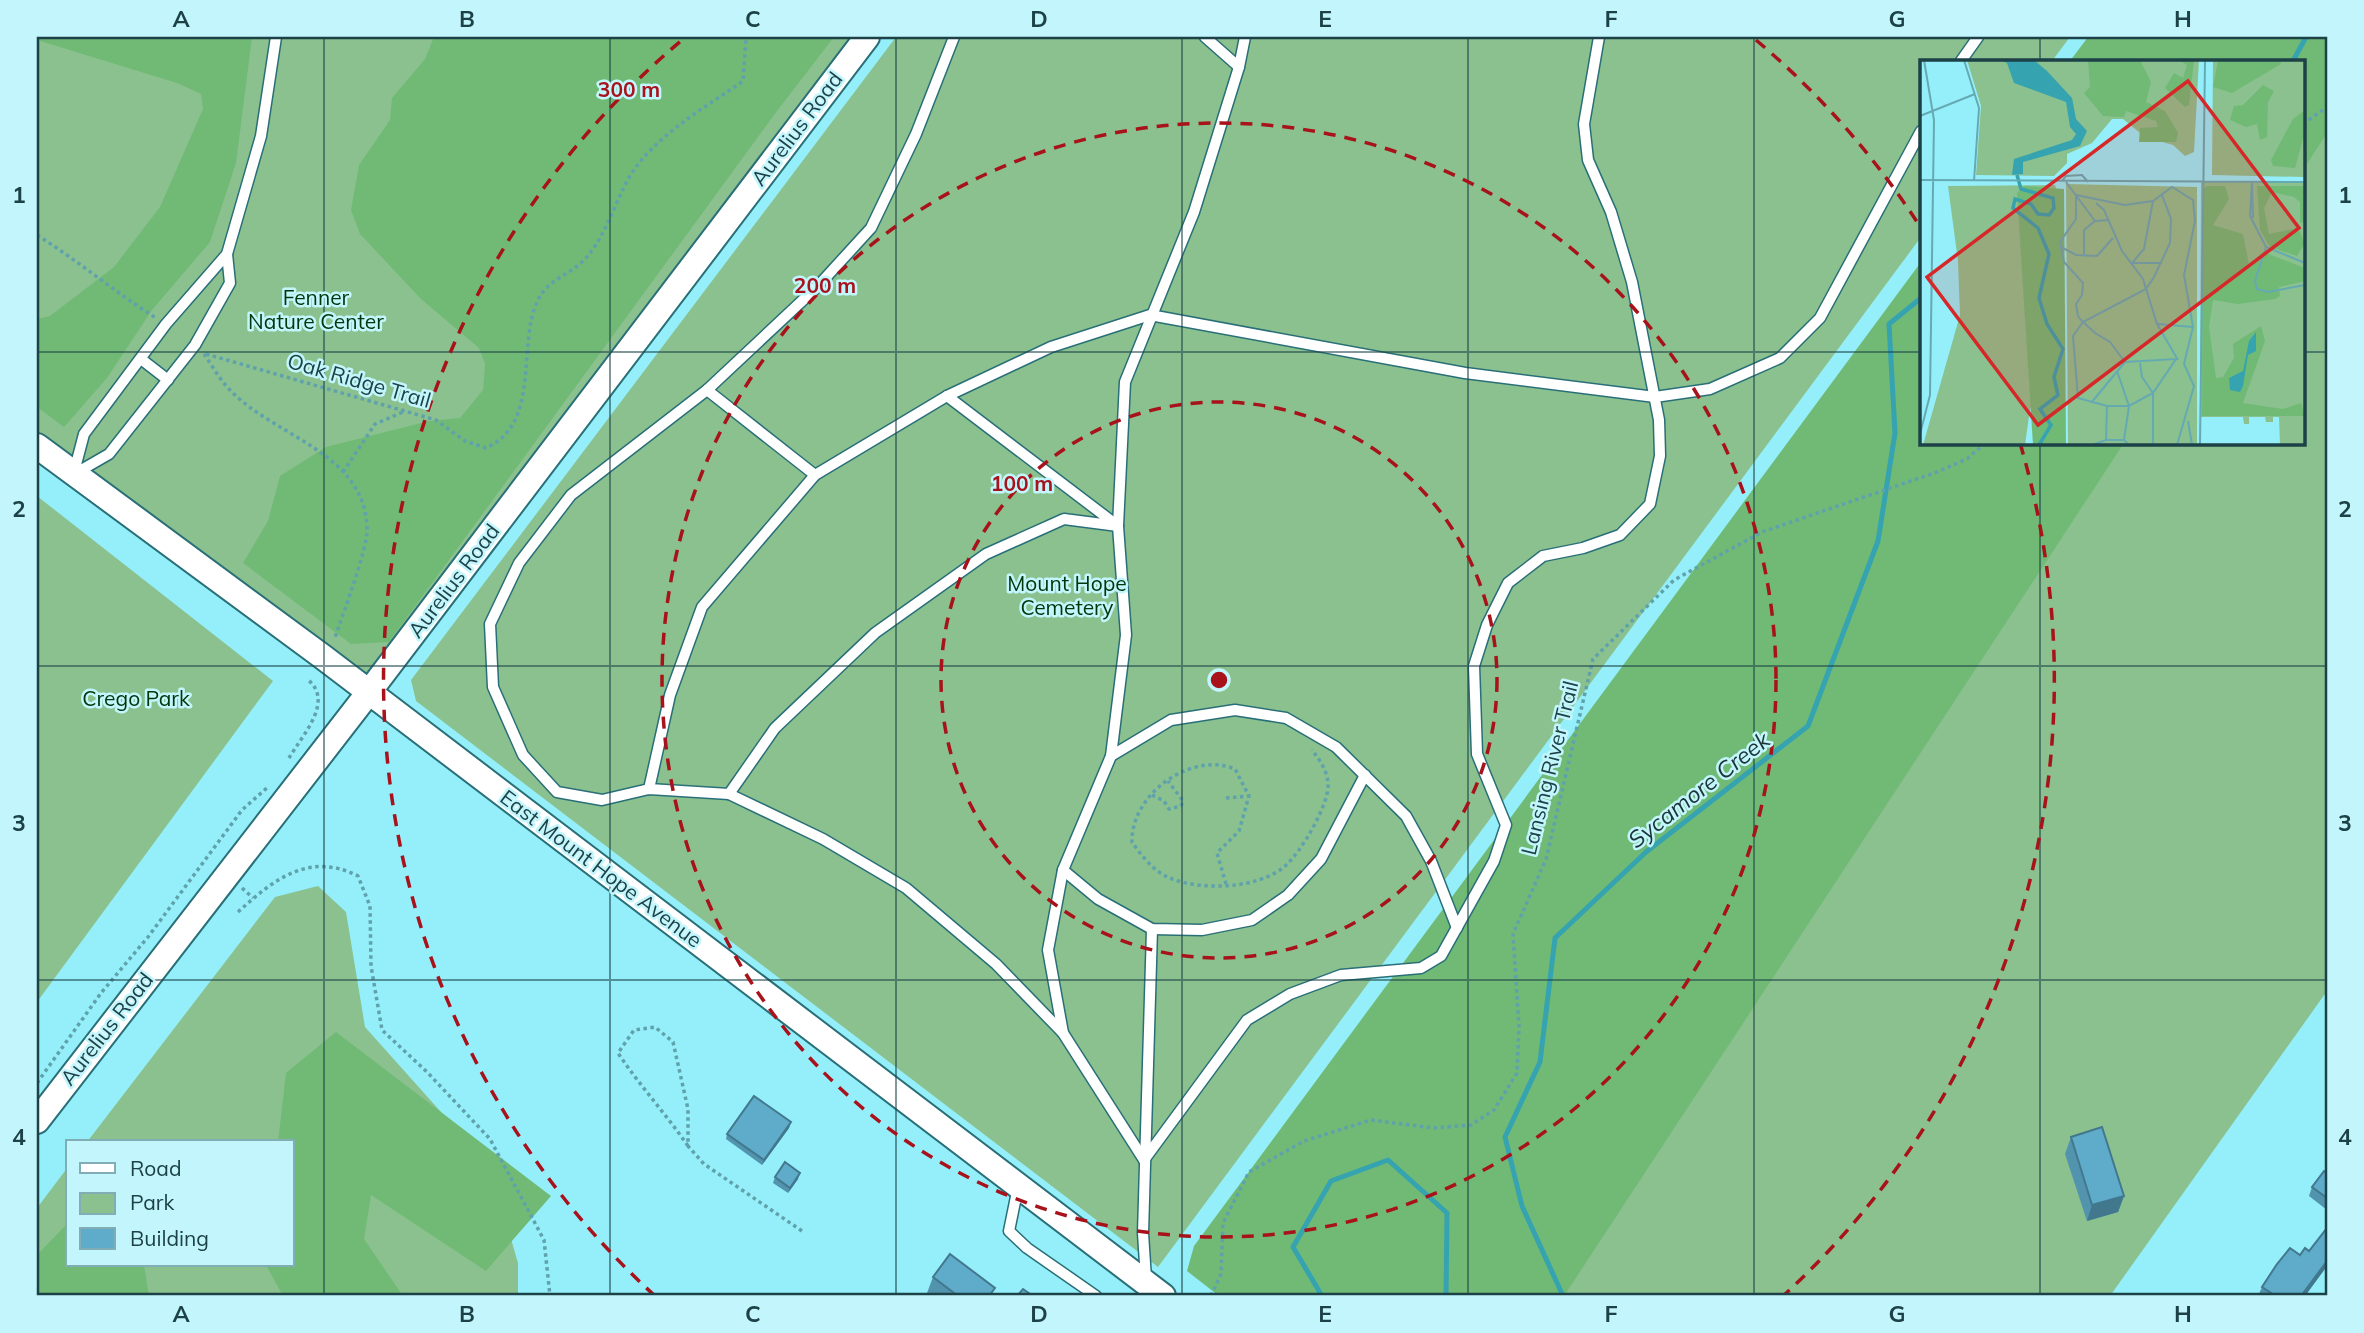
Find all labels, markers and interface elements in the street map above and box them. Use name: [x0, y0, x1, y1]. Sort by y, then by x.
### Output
text: A: [172, 4, 190, 33]
text: B: [459, 4, 475, 33]
text: C: [745, 4, 761, 33]
text: D: [1030, 4, 1048, 33]
text: E: [1318, 4, 1332, 33]
text: F: [1604, 4, 1618, 33]
text: G: [1888, 4, 1906, 33]
text: H: [2174, 4, 2192, 33]
inset map: [1920, 60, 2304, 444]
street label: Aurelius Road: [745, 66, 847, 191]
text: 300 m: [598, 76, 660, 102]
text: 1: [12, 180, 26, 209]
text: 1: [2338, 180, 2352, 209]
text: 200 m: [794, 272, 856, 298]
park label: Fenner Nature Center: [248, 284, 384, 334]
street label: Oak Ridge Trail: [285, 347, 434, 413]
text: 100 m: [991, 470, 1053, 496]
text: 2: [12, 494, 26, 523]
text: 2: [2338, 494, 2352, 523]
street label: Aurelius Road: [402, 518, 504, 643]
park label: Mount Hope Cemetery: [1007, 570, 1127, 620]
centre of rings: [1207, 668, 1231, 692]
street label: Lansing River Trail: [1515, 678, 1583, 857]
park label: Crego Park: [82, 685, 190, 711]
water label: Sycamore Creek: [1622, 724, 1776, 854]
street label: East Mount Hope Avenue: [496, 784, 708, 953]
text: 3: [12, 808, 26, 837]
text: 3: [2338, 808, 2352, 837]
street label: Aurelius Road: [54, 967, 158, 1090]
text: 4: [12, 1122, 26, 1151]
text: 4: [2338, 1122, 2352, 1151]
legend: [66, 1140, 294, 1266]
text: Road: [130, 1155, 181, 1181]
text: Park: [130, 1189, 174, 1215]
text: Building: [130, 1225, 209, 1251]
text: A: [172, 1299, 190, 1328]
text: B: [459, 1299, 475, 1328]
text: C: [745, 1299, 761, 1328]
text: D: [1030, 1299, 1048, 1328]
text: E: [1318, 1299, 1332, 1328]
text: F: [1604, 1299, 1618, 1328]
text: G: [1888, 1299, 1906, 1328]
text: H: [2174, 1299, 2192, 1328]

